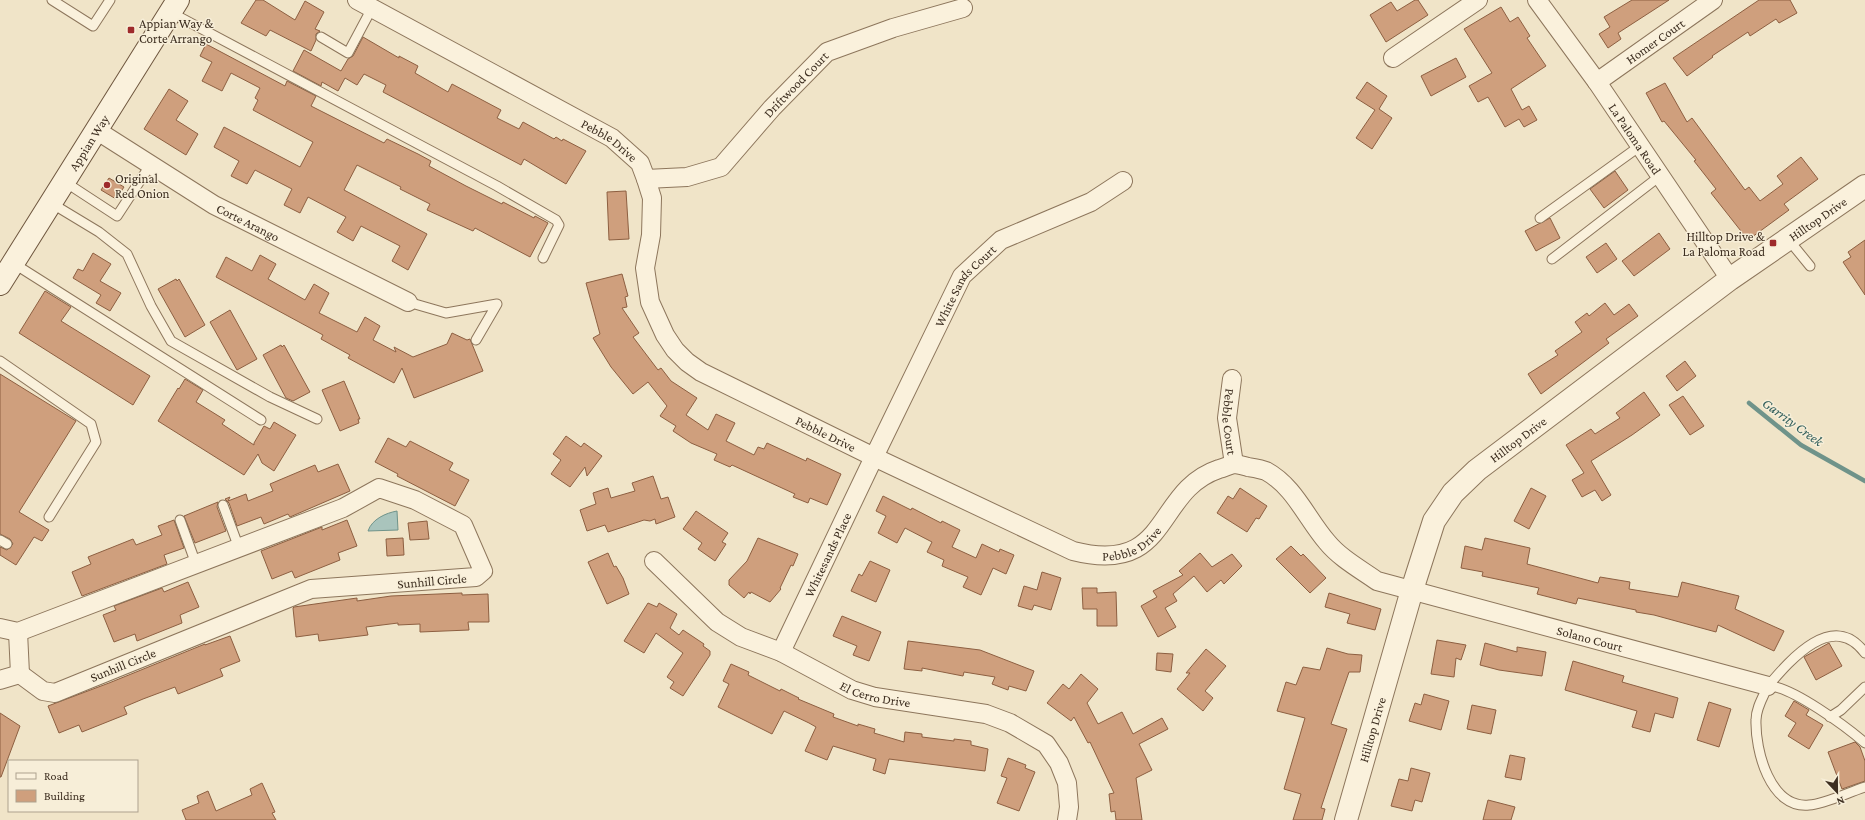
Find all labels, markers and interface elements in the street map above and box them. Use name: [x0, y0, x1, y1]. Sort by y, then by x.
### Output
street label: Homer Court: [1623, 15, 1688, 67]
place label: Appian Way & Corte Arrango: [139, 16, 215, 46]
marker: Appian Way & Corte Arrango: [126, 25, 136, 35]
street label: Driftwood Court: [760, 48, 832, 120]
street label: La Paloma Road: [1606, 100, 1665, 177]
street label: Appian Way: [66, 111, 112, 173]
street label: Pebble Drive: [579, 115, 641, 165]
place label: Original Red Onion: [115, 171, 170, 201]
marker: Original Red Onion: [102, 180, 112, 190]
street label: Hilltop Drive: [1786, 193, 1850, 244]
street label: Corte Arango: [214, 200, 282, 244]
place label: Hilltop Drive & La Paloma Road: [1683, 229, 1766, 259]
marker: Hilltop Drive & La Paloma Road: [1768, 238, 1778, 248]
street label: White Sands Court: [931, 241, 999, 329]
street label: Pebble Court: [1219, 388, 1240, 456]
water label: Garrity Creek: [1760, 395, 1827, 450]
street label: Pebble Drive: [793, 412, 859, 455]
street label: Hilltop Drive: [1487, 413, 1549, 465]
street label: Whitesands Place: [801, 510, 854, 599]
street label: Pebble Drive: [1102, 523, 1164, 563]
street label: Sunhill Circle: [397, 570, 468, 591]
street label: Solano Court: [1555, 622, 1625, 654]
street label: Sunhill Circle: [88, 645, 158, 685]
street label: El Cerro Drive: [837, 678, 912, 710]
street label: Hilltop Drive: [1355, 695, 1388, 764]
legend: [8, 760, 138, 812]
text: Road: [44, 769, 69, 783]
north arrow: [1817, 772, 1857, 812]
text: Building: [44, 789, 85, 803]
text: N: [1835, 794, 1846, 808]

